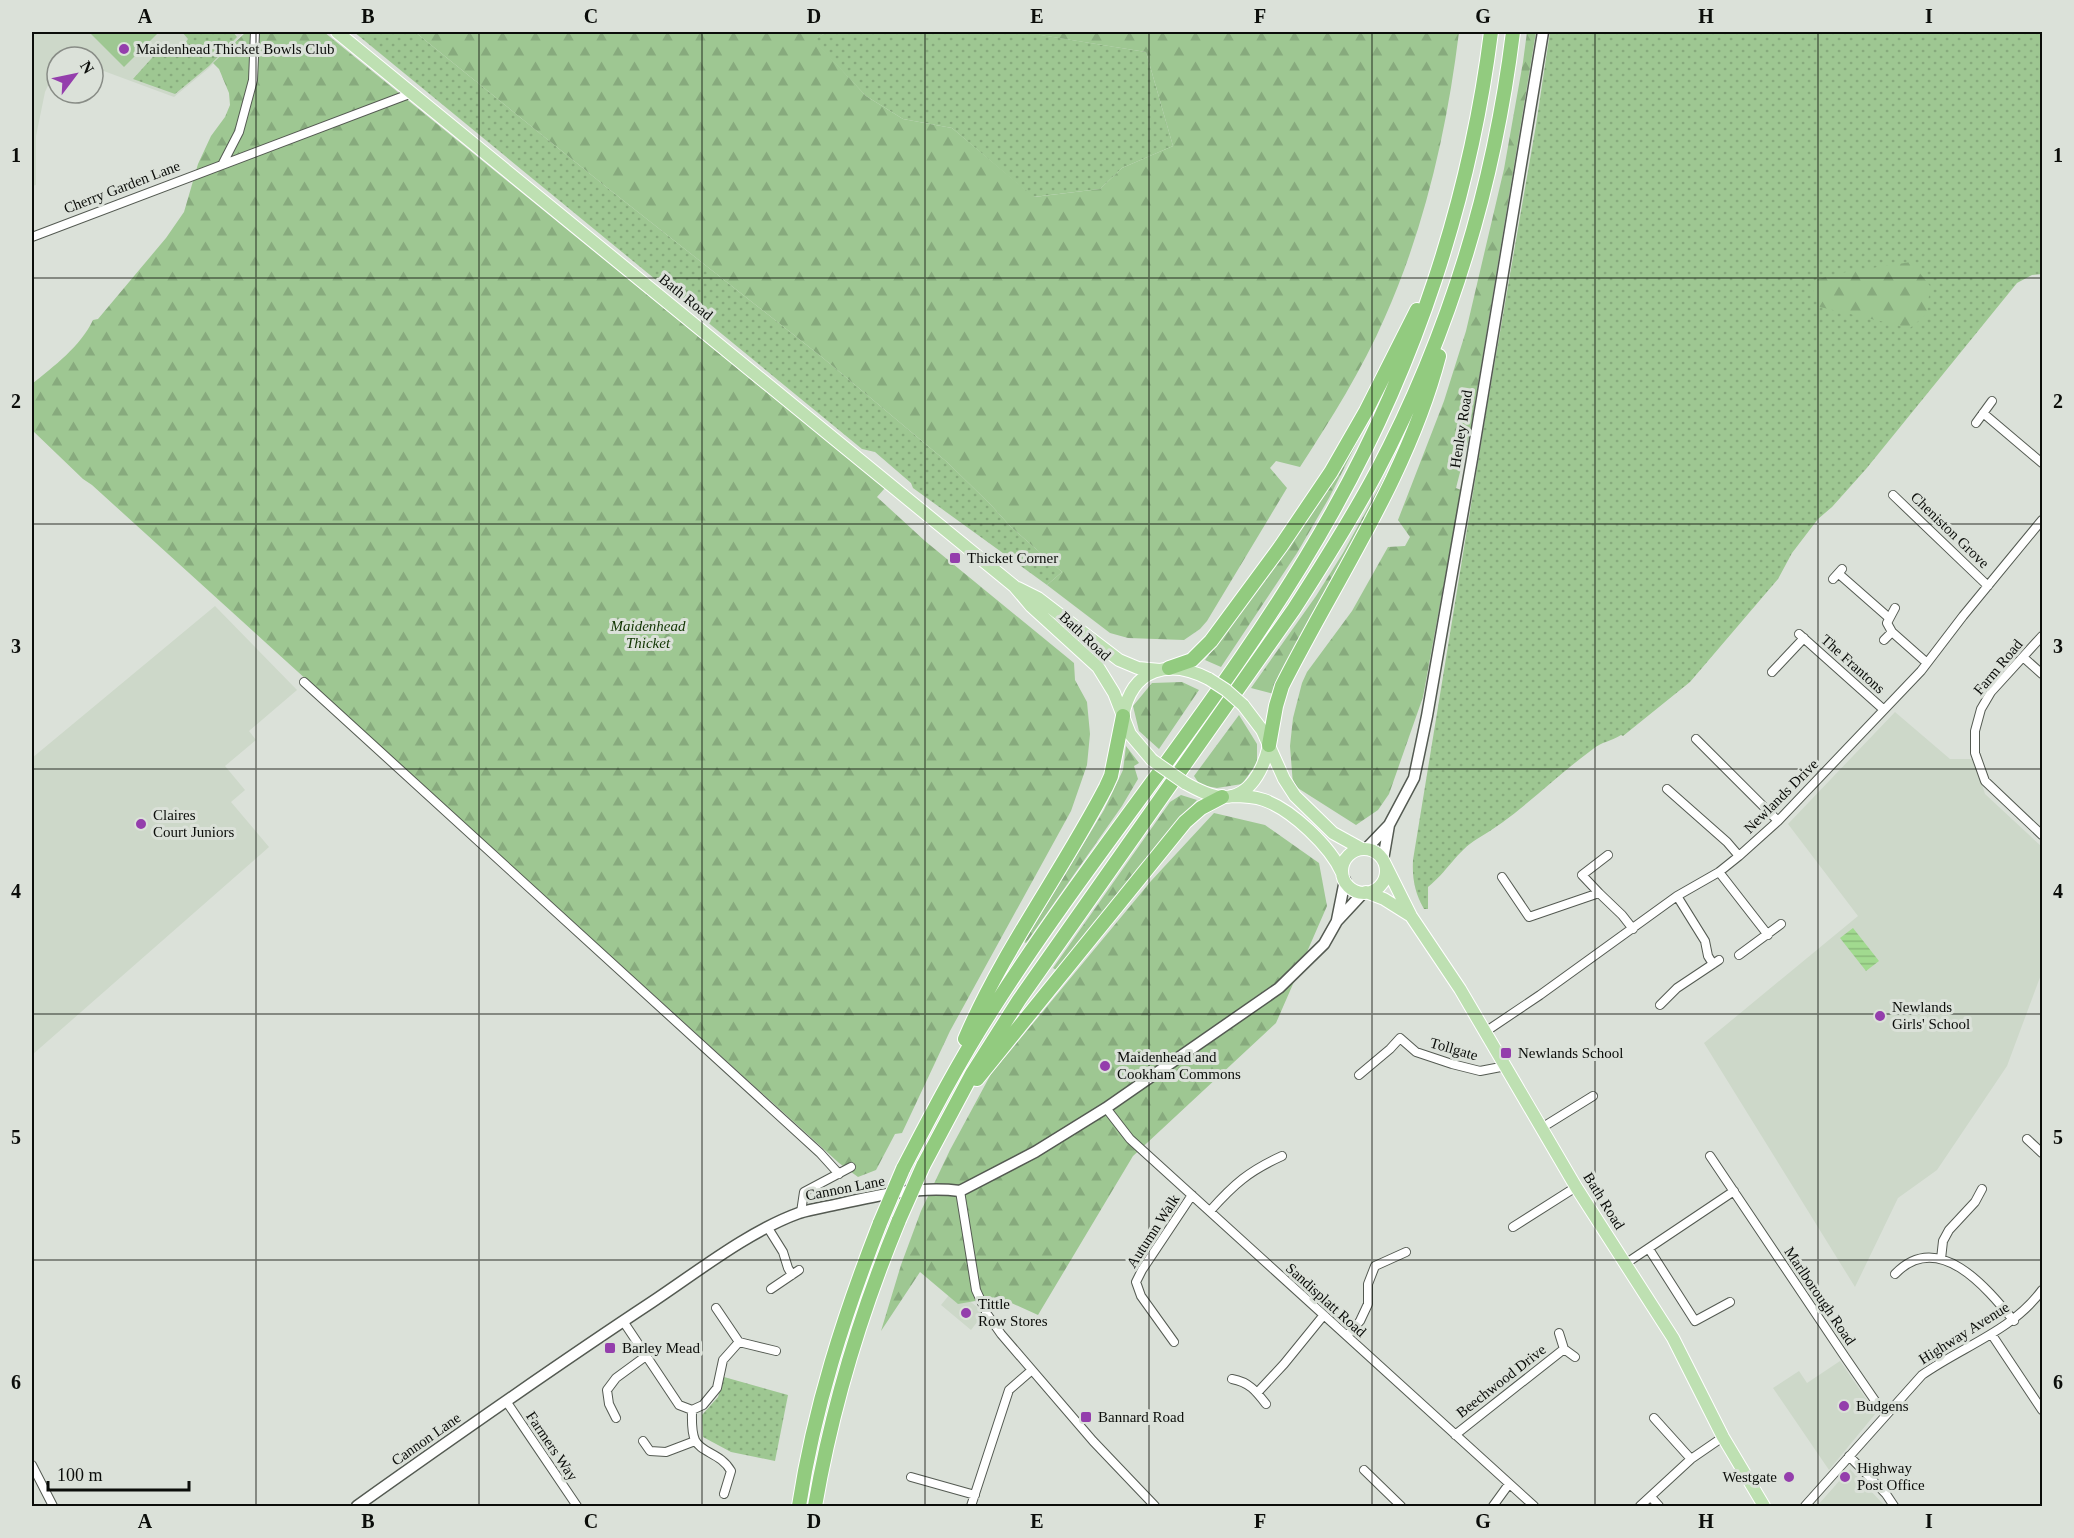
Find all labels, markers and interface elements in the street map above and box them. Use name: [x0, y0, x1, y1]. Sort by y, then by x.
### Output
text: A: [138, 5, 153, 27]
text: B: [361, 5, 375, 27]
text: C: [584, 5, 598, 27]
text: D: [807, 5, 821, 27]
text: E: [1030, 5, 1044, 27]
text: F: [1254, 5, 1266, 27]
text: G: [1475, 5, 1491, 27]
text: H: [1698, 5, 1714, 27]
text: I: [1925, 5, 1933, 27]
place label: Maidenhead Thicket Bowls Club: [136, 41, 334, 57]
marker: Maidenhead Thicket Bowls Club: [117, 42, 131, 56]
north arrow: [45, 45, 105, 105]
text: N: [77, 58, 98, 77]
text: 1: [11, 144, 21, 166]
text: 1: [2053, 144, 2063, 166]
street label: Cherry Garden Lane: [62, 157, 183, 217]
street label: Bath Road: [656, 271, 716, 324]
street label: Henley Road: [1447, 388, 1475, 469]
text: 2: [11, 390, 21, 412]
text: 2: [2053, 390, 2063, 412]
street label: Cheniston Grove: [1908, 489, 1993, 571]
place label: Thicket Corner: [967, 550, 1058, 566]
marker: Thicket Corner: [948, 551, 962, 565]
street label: Bath Road: [1056, 608, 1114, 664]
park label: Maidenhead Thicket: [610, 618, 686, 651]
street label: The Frantons: [1818, 631, 1888, 697]
text: 3: [11, 635, 21, 657]
text: 3: [2053, 635, 2063, 657]
street label: Farm Road: [1970, 636, 2026, 698]
street label: Newlands Drive: [1741, 755, 1822, 836]
place label: Claires Court Juniors: [153, 807, 234, 840]
marker: Claires Court Juniors: [134, 817, 148, 831]
text: 4: [11, 880, 21, 902]
text: 4: [2053, 880, 2063, 902]
place label: Newlands Girls' School: [1892, 999, 1970, 1032]
marker: Newlands Girls' School: [1873, 1009, 1887, 1023]
street label: Tollgate: [1428, 1035, 1480, 1064]
place label: Newlands School: [1518, 1045, 1623, 1061]
marker: Newlands School: [1499, 1046, 1513, 1060]
place label: Maidenhead and Cookham Commons: [1117, 1049, 1241, 1082]
marker: Maidenhead and Cookham Commons: [1098, 1059, 1112, 1073]
text: 5: [11, 1126, 21, 1148]
text: 5: [2053, 1126, 2063, 1148]
street label: Bath Road: [1580, 1170, 1628, 1233]
street label: Cannon Lane: [804, 1172, 886, 1204]
street label: Autumn Walk: [1123, 1191, 1183, 1271]
street label: Marlborough Road: [1781, 1244, 1859, 1348]
street label: Sandisplatt Road: [1283, 1260, 1370, 1340]
place label: Tittle Row Stores: [978, 1296, 1048, 1329]
street label: Highway Avenue: [1916, 1299, 2012, 1367]
marker: Tittle Row Stores: [959, 1306, 973, 1320]
place label: Barley Mead: [622, 1340, 700, 1356]
marker: Barley Mead: [603, 1341, 617, 1355]
street label: Beechwood Drive: [1453, 1341, 1549, 1421]
text: 6: [11, 1371, 21, 1393]
text: 6: [2053, 1371, 2063, 1393]
place label: Budgens: [1856, 1398, 1909, 1414]
marker: Budgens: [1837, 1399, 1851, 1413]
street label: Farmers Way: [523, 1408, 581, 1484]
street label: Cannon Lane: [388, 1409, 464, 1469]
place label: Bannard Road: [1098, 1409, 1185, 1425]
marker: Bannard Road: [1079, 1410, 1093, 1424]
scale bar: [48, 1454, 189, 1492]
place label: Highway Post Office: [1857, 1460, 1925, 1493]
text: 100 m: [57, 1465, 103, 1485]
place label: Westgate: [1722, 1469, 1777, 1485]
marker: Westgate: [1782, 1470, 1796, 1484]
marker: Highway Post Office: [1838, 1470, 1852, 1484]
text: A: [138, 1510, 153, 1532]
text: B: [361, 1510, 375, 1532]
text: C: [584, 1510, 598, 1532]
text: D: [807, 1510, 821, 1532]
text: E: [1030, 1510, 1044, 1532]
text: F: [1254, 1510, 1266, 1532]
text: G: [1475, 1510, 1491, 1532]
text: H: [1698, 1510, 1714, 1532]
text: I: [1925, 1510, 1933, 1532]

